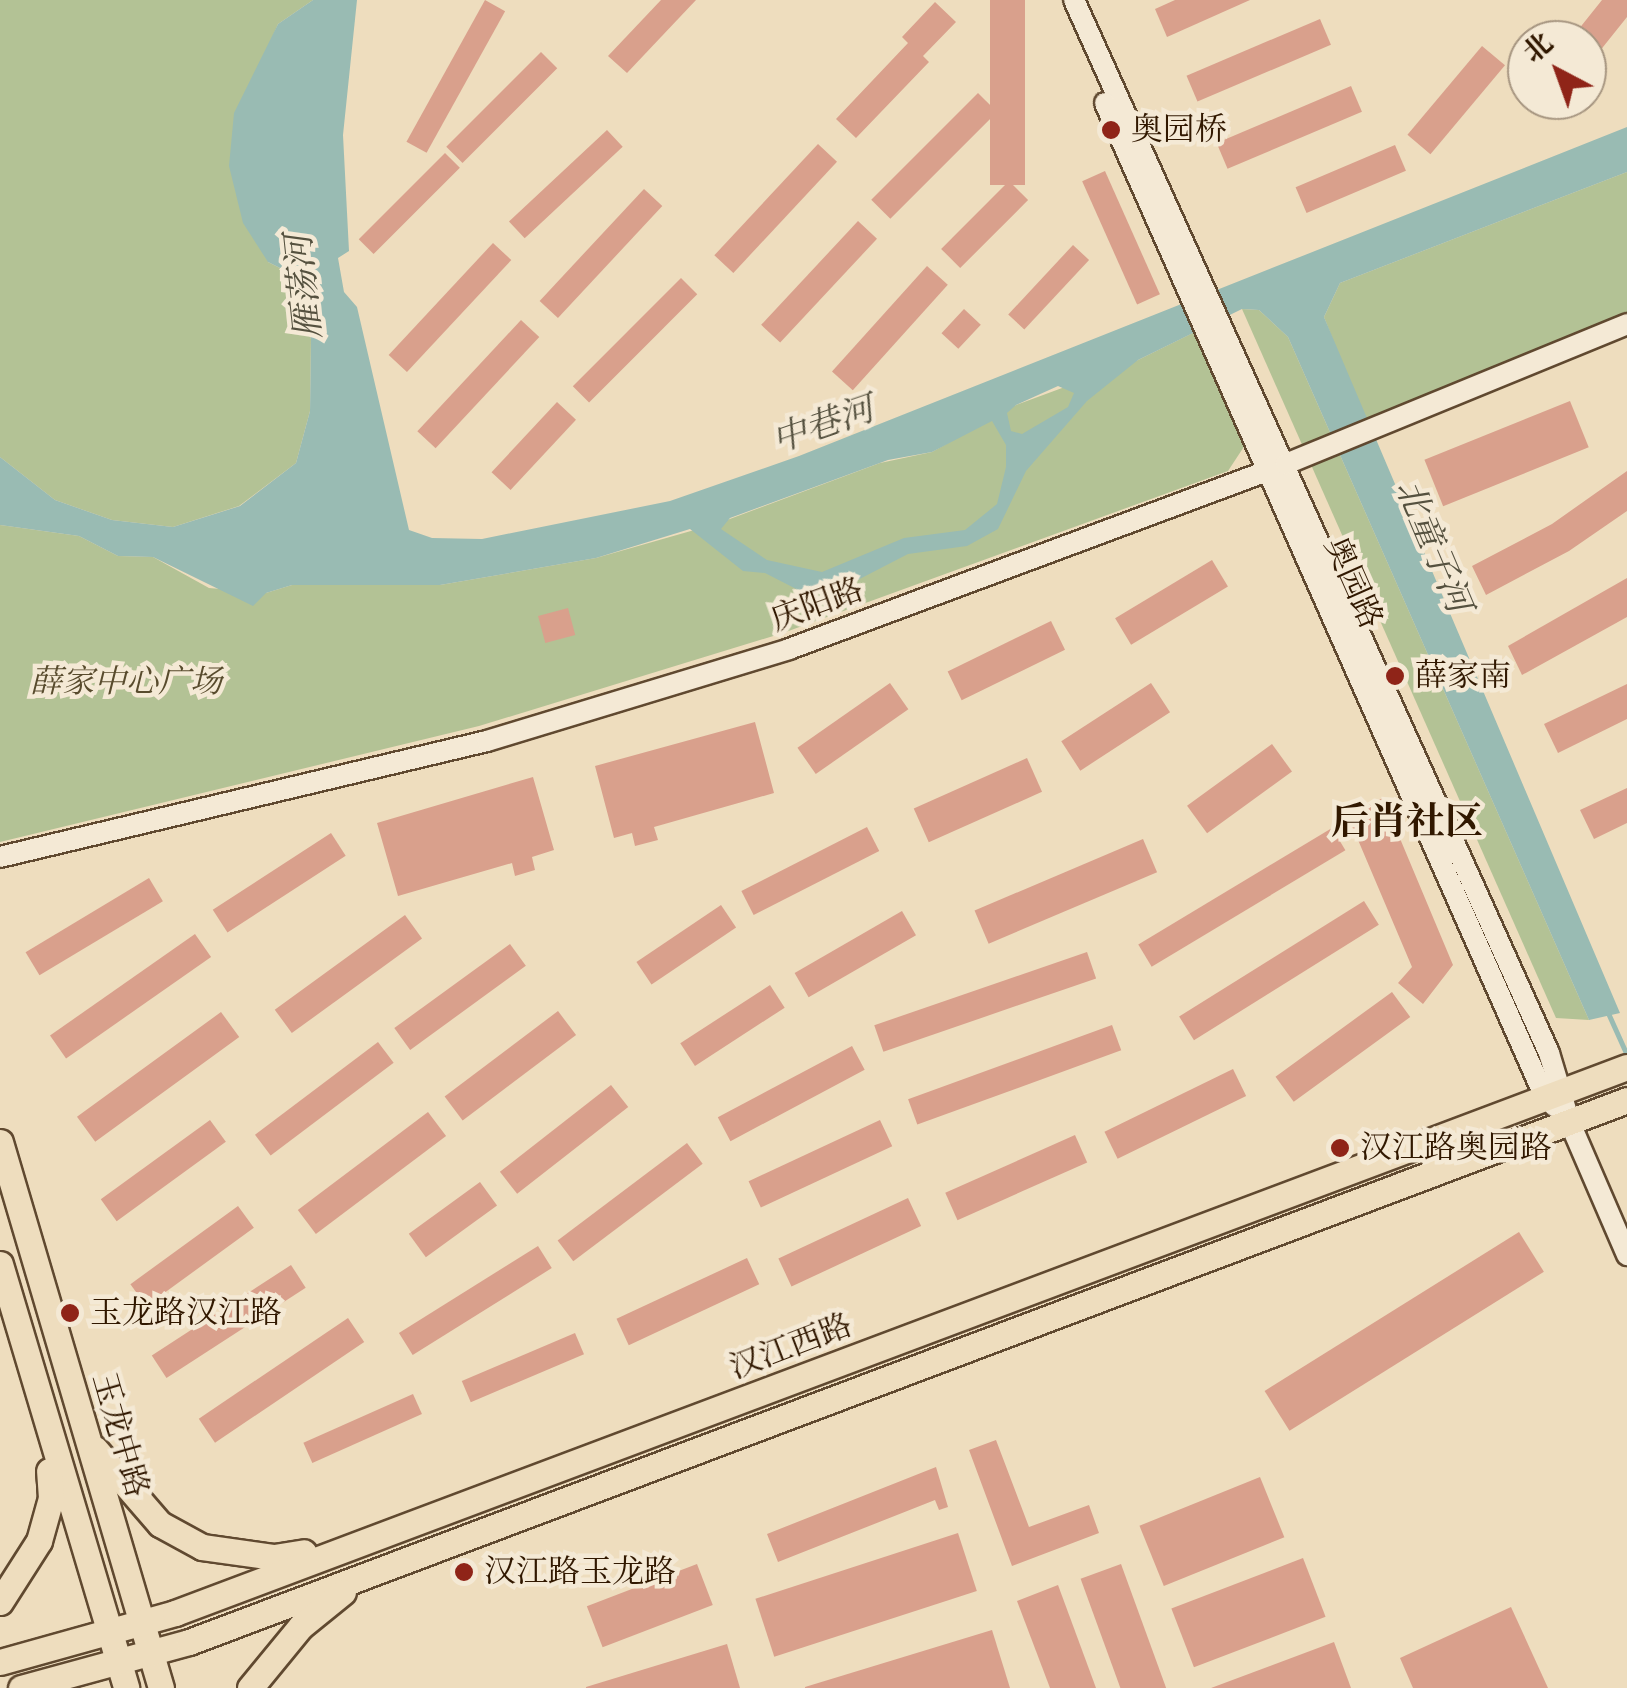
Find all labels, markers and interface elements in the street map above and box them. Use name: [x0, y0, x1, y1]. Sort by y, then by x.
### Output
north arrow: [1507, 20, 1607, 120]
text: 北: [1516, 26, 1560, 71]
place label: 奥园桥: [1131, 111, 1227, 149]
marker: 奥园桥: [1100, 119, 1122, 141]
water label: 雁荡河: [278, 233, 330, 341]
water label: 中巷河: [767, 388, 879, 462]
water label: 北童子河: [1386, 473, 1480, 619]
street label: 奥园路: [1316, 531, 1390, 635]
street label: 庆阳路: [765, 571, 869, 639]
place label: 薛家南: [1415, 657, 1511, 695]
park label: 薛家中心广场: [30, 663, 222, 701]
marker: 薛家南: [1384, 665, 1406, 687]
district label: 后肖社区: [1331, 800, 1483, 846]
place label: 汉江路奥园路: [1360, 1129, 1552, 1167]
marker: 汉江路奥园路: [1329, 1137, 1351, 1159]
place label: 玉龙路汉江路: [90, 1294, 282, 1332]
marker: 玉龙路汉江路: [59, 1302, 81, 1324]
street label: 汉江西路: [724, 1306, 858, 1388]
street label: 玉龙中路: [84, 1368, 156, 1502]
place label: 汉江路玉龙路: [484, 1553, 676, 1591]
marker: 汉江路玉龙路: [453, 1561, 475, 1583]

